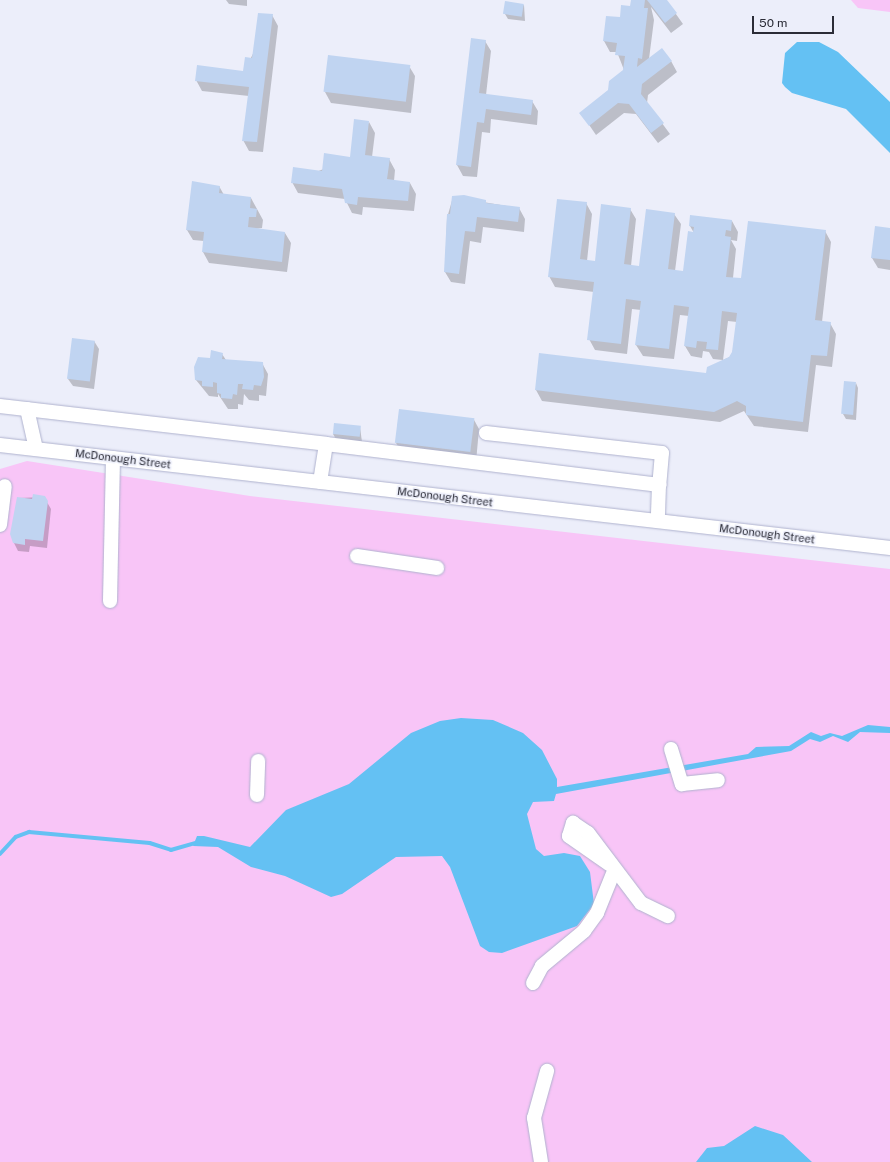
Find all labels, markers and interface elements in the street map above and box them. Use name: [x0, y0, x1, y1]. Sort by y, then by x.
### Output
scale bar: [754, 8, 836, 34]
text: 50 m: [759, 16, 787, 30]
street label: McDonough Street: [74, 447, 172, 471]
street label: McDonough Street: [396, 485, 494, 509]
street label: McDonough Street: [718, 522, 816, 546]

